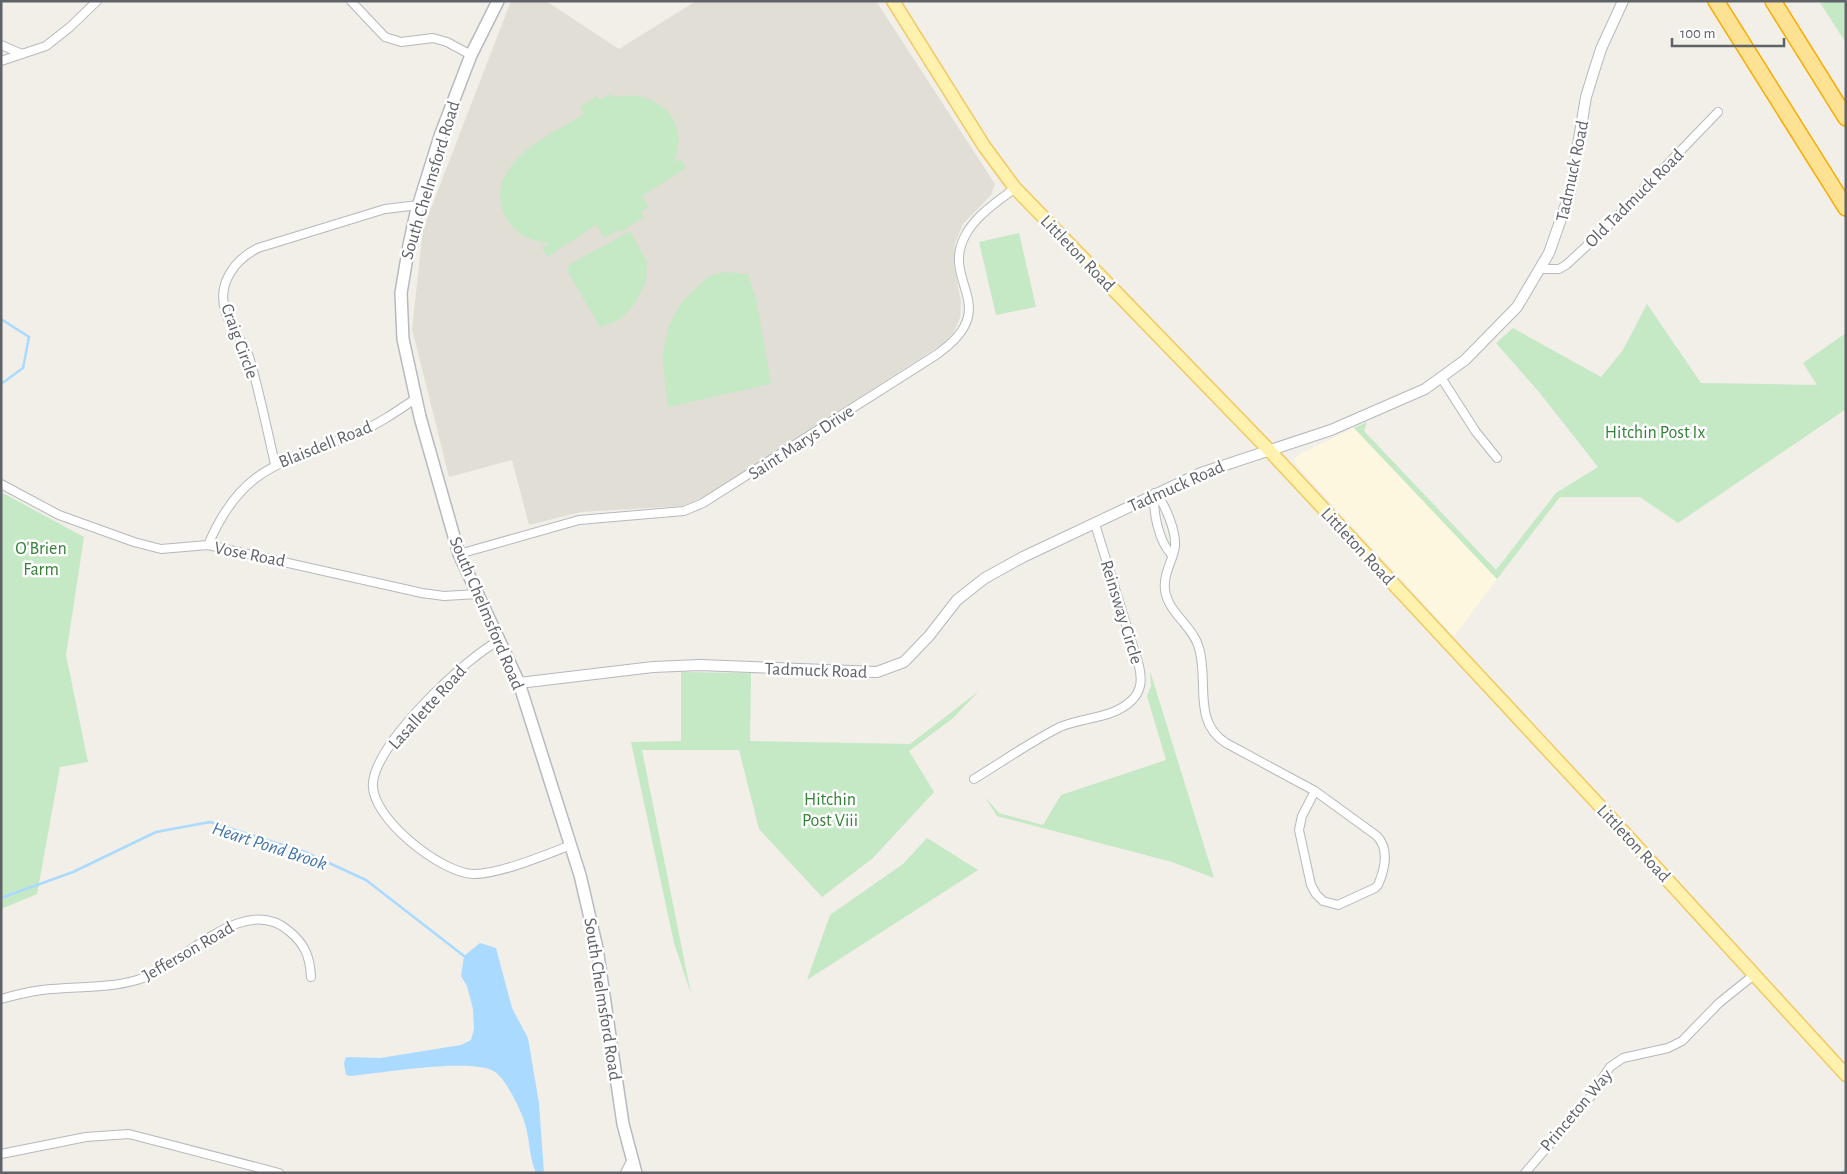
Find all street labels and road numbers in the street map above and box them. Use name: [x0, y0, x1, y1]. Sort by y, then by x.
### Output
street label: South Chelmsford Road: [398, 99, 464, 262]
street label: Tadmuck Road: [1553, 119, 1592, 223]
street label: Old Tadmuck Road: [1582, 146, 1687, 251]
street label: Littleton Road: [1037, 212, 1118, 295]
street label: Craig Circle: [217, 302, 261, 381]
street label: Saint Marys Drive: [746, 402, 858, 484]
street label: Blaisdell Road: [276, 418, 375, 472]
street label: Tadmuck Road: [1126, 458, 1227, 516]
street label: Littleton Road: [1317, 505, 1397, 589]
street label: South Chelmsford Road: [446, 534, 526, 693]
street label: Vose Road: [213, 539, 287, 571]
street label: Reinsway Circle: [1097, 558, 1145, 666]
street label: Tadmuck Road: [764, 660, 868, 682]
street label: Lasallette Road: [385, 662, 470, 753]
street label: Littleton Road: [1593, 802, 1673, 886]
street label: South Chelmsford Road: [580, 917, 624, 1082]
street label: Jefferson Road: [140, 919, 237, 985]
street label: Princeton Way: [1537, 1066, 1616, 1155]

